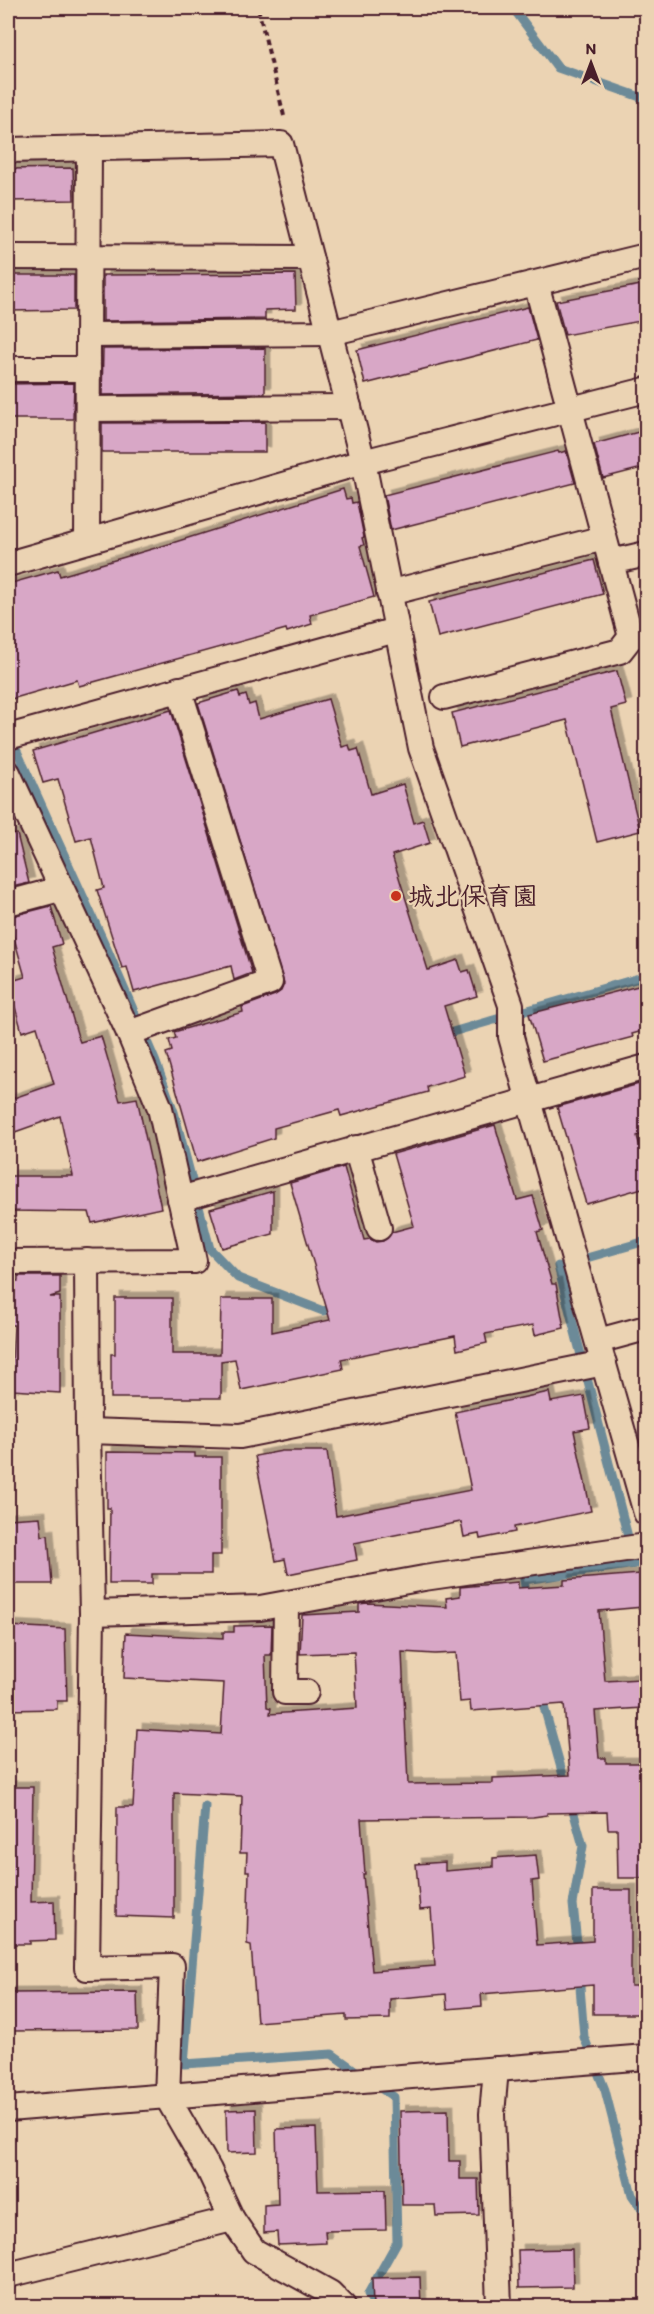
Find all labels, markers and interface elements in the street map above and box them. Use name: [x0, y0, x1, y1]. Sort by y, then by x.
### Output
north arrow: [561, 33, 621, 93]
text: N: [586, 39, 596, 58]
place label: 城北保育園: [408, 880, 538, 912]
marker: 城北保育園: [389, 889, 403, 903]

